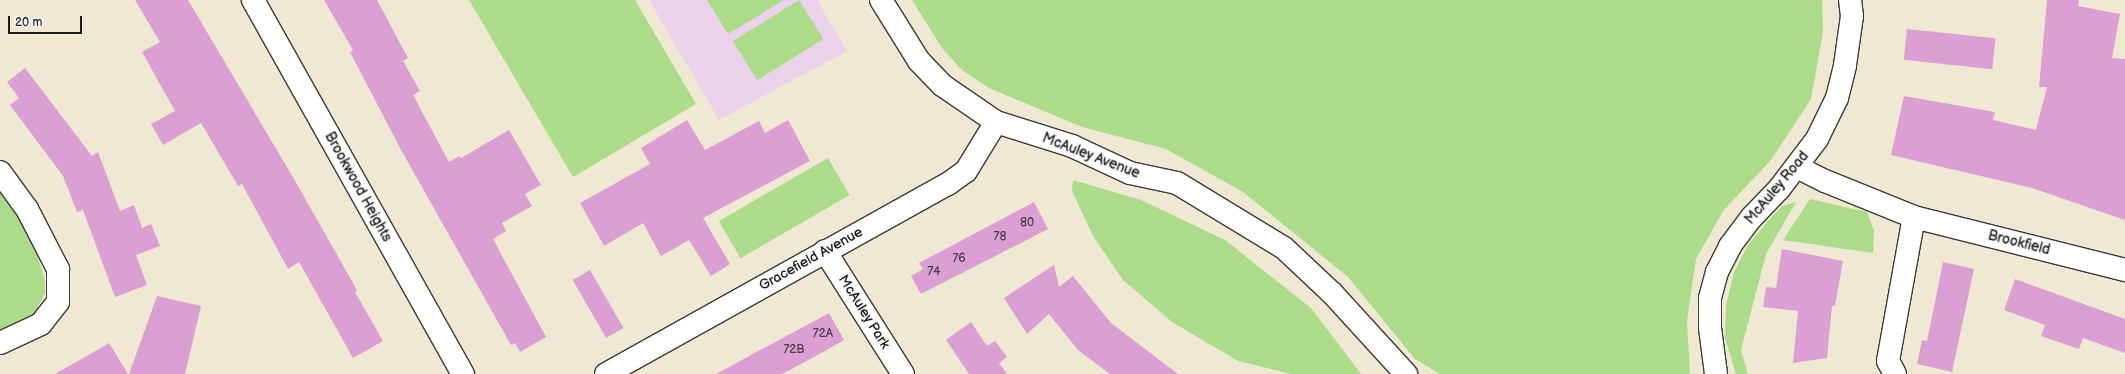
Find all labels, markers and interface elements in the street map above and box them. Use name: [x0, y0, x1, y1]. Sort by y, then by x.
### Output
scale bar: [10, 8, 84, 34]
text: 20 m: [15, 15, 42, 30]
street label: Brookwood Heights: [321, 129, 395, 245]
street label: McAuley Avenue: [1039, 130, 1143, 182]
street label: McAuley Road: [1741, 148, 1813, 228]
house number: 80: [1020, 216, 1034, 230]
street label: Gracefield Avenue: [756, 224, 866, 294]
street label: Brookfield: [1986, 227, 2052, 259]
house number: 78: [994, 230, 1006, 244]
house number: 76: [952, 252, 966, 266]
house number: 74: [927, 265, 941, 279]
street label: McAuley Park: [834, 271, 894, 353]
house number: 72A: [813, 327, 833, 341]
house number: 72B: [783, 343, 805, 357]

